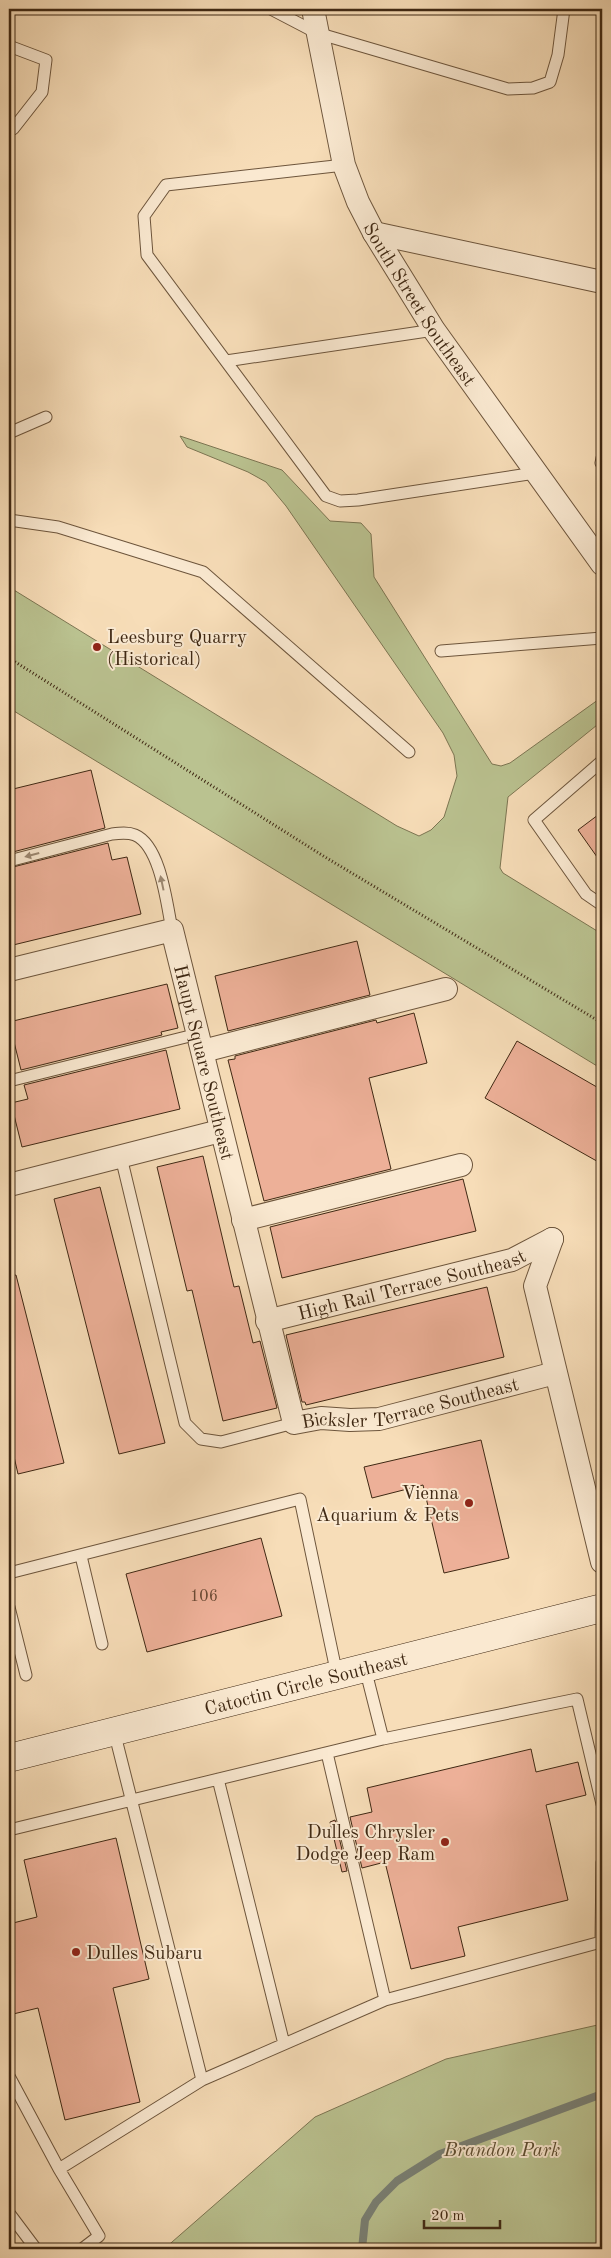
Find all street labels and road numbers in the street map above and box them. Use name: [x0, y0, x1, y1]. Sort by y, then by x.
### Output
street label: South Street Southeast: [358, 220, 478, 391]
street label: Haupt Square Southeast: [169, 963, 236, 1162]
street label: High Rail Terrace Southeast: [296, 1247, 530, 1325]
street label: Bicksler Terrace Southeast: [300, 1376, 521, 1433]
street label: Catoctin Circle Southeast: [203, 1651, 410, 1720]

